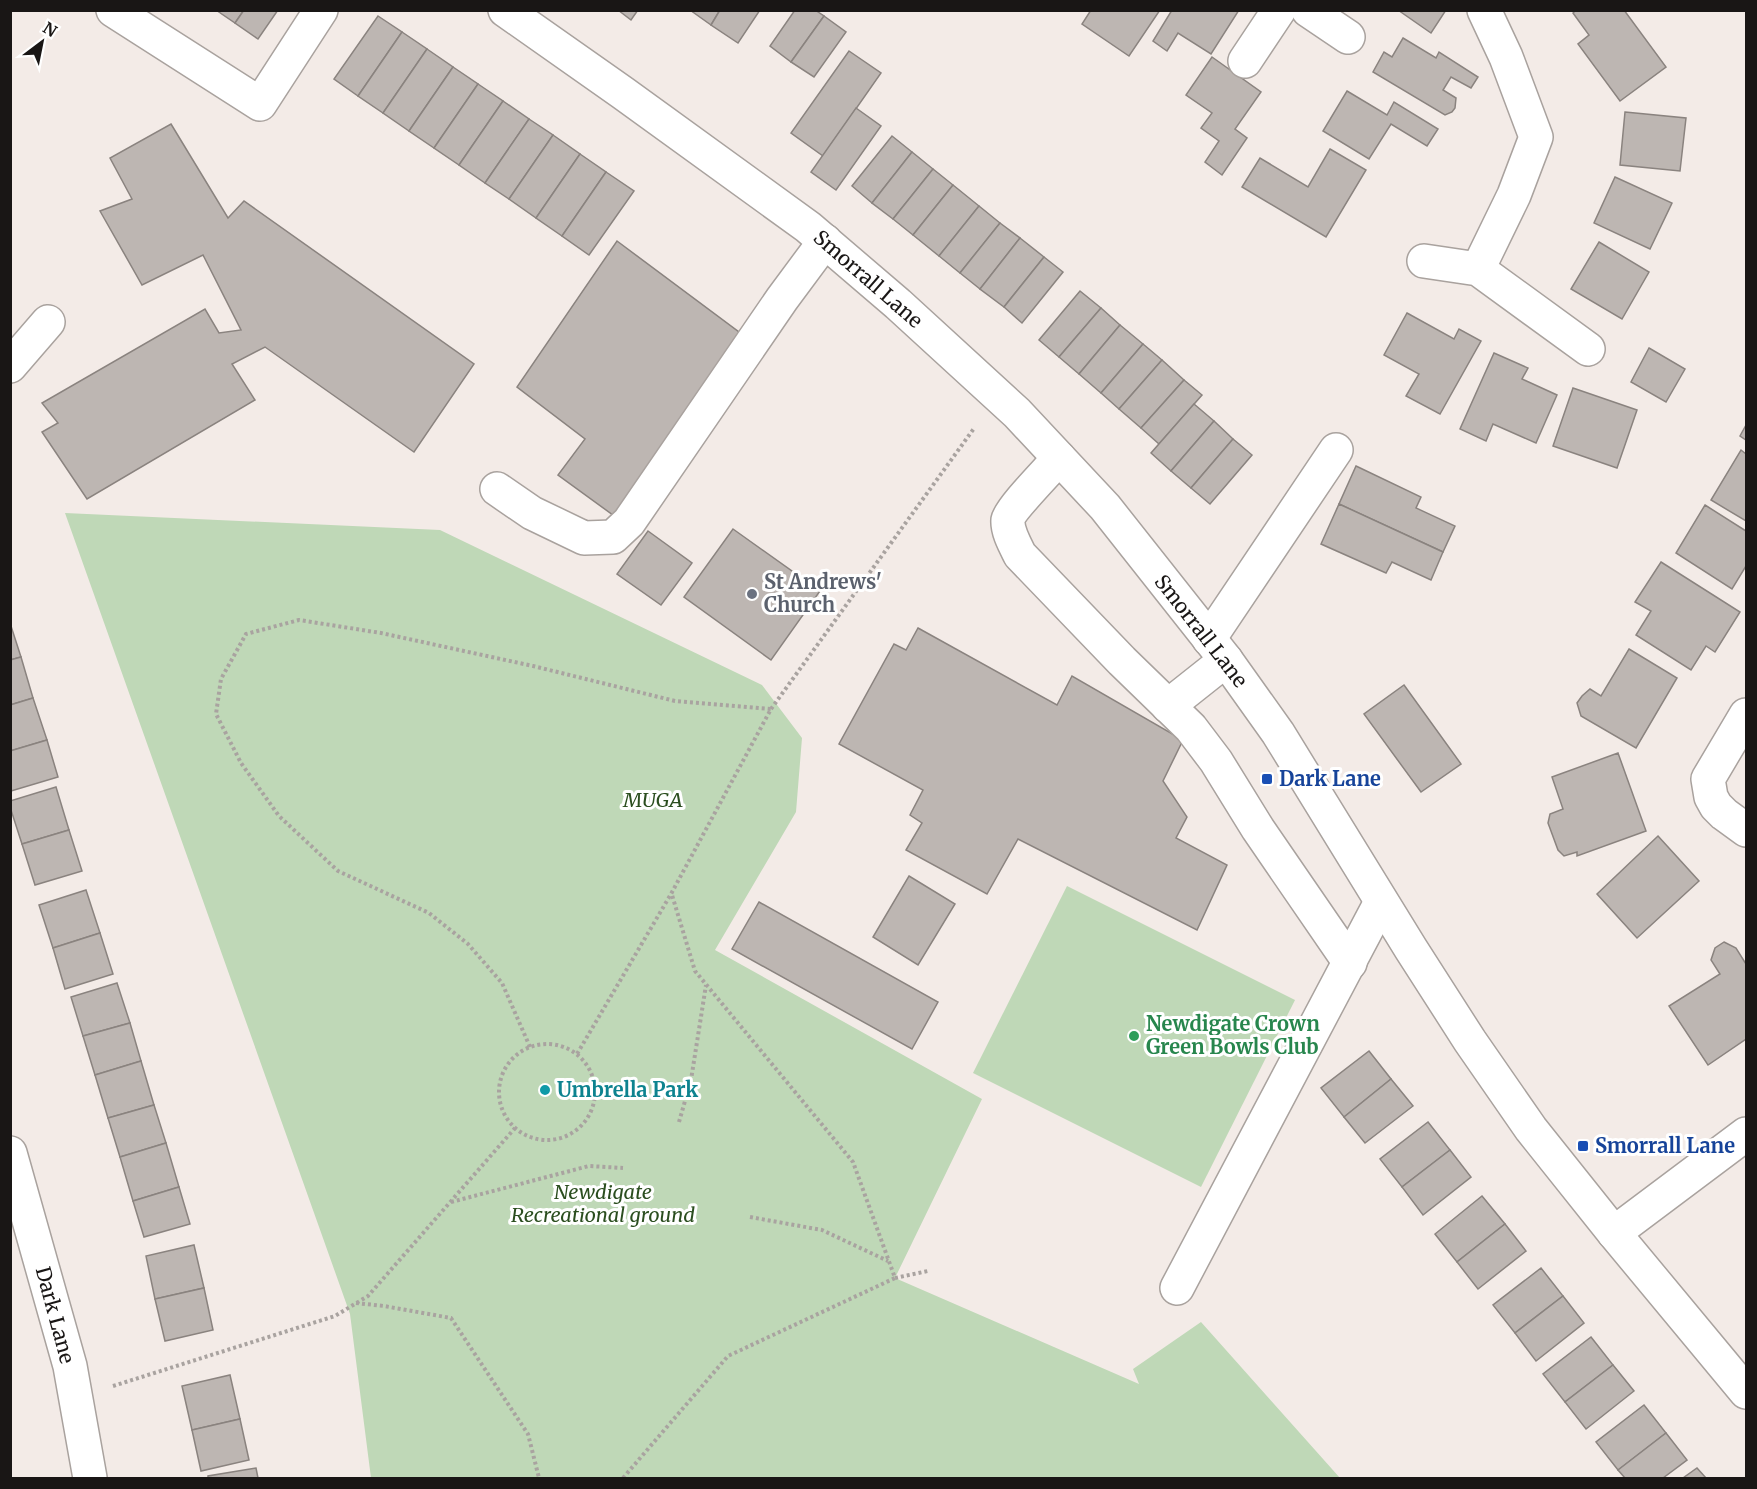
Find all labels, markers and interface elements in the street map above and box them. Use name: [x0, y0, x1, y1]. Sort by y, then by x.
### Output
north arrow: [12, 12, 72, 72]
text: N: [39, 17, 61, 41]
street label: Smorrall Lane: [809, 224, 928, 333]
place label: St Andrews' Church: [764, 569, 882, 617]
street label: Smorrall Lane: [1150, 569, 1253, 692]
marker: St Andrews' Church: [745, 587, 759, 601]
place label: Dark Lane: [1279, 766, 1381, 791]
marker: Dark Lane: [1260, 772, 1274, 786]
park label: MUGA: [622, 787, 683, 812]
place label: Newdigate Crown Green Bowls Club: [1146, 1011, 1320, 1059]
marker: Newdigate Crown Green Bowls Club: [1127, 1029, 1141, 1043]
place label: Umbrella Park: [557, 1077, 698, 1102]
marker: Umbrella Park: [538, 1083, 552, 1097]
place label: Smorrall Lane: [1595, 1133, 1735, 1158]
marker: Smorrall Lane: [1576, 1139, 1590, 1153]
park label: Newdigate Recreational ground: [511, 1179, 695, 1227]
street label: Dark Lane: [31, 1264, 80, 1366]

